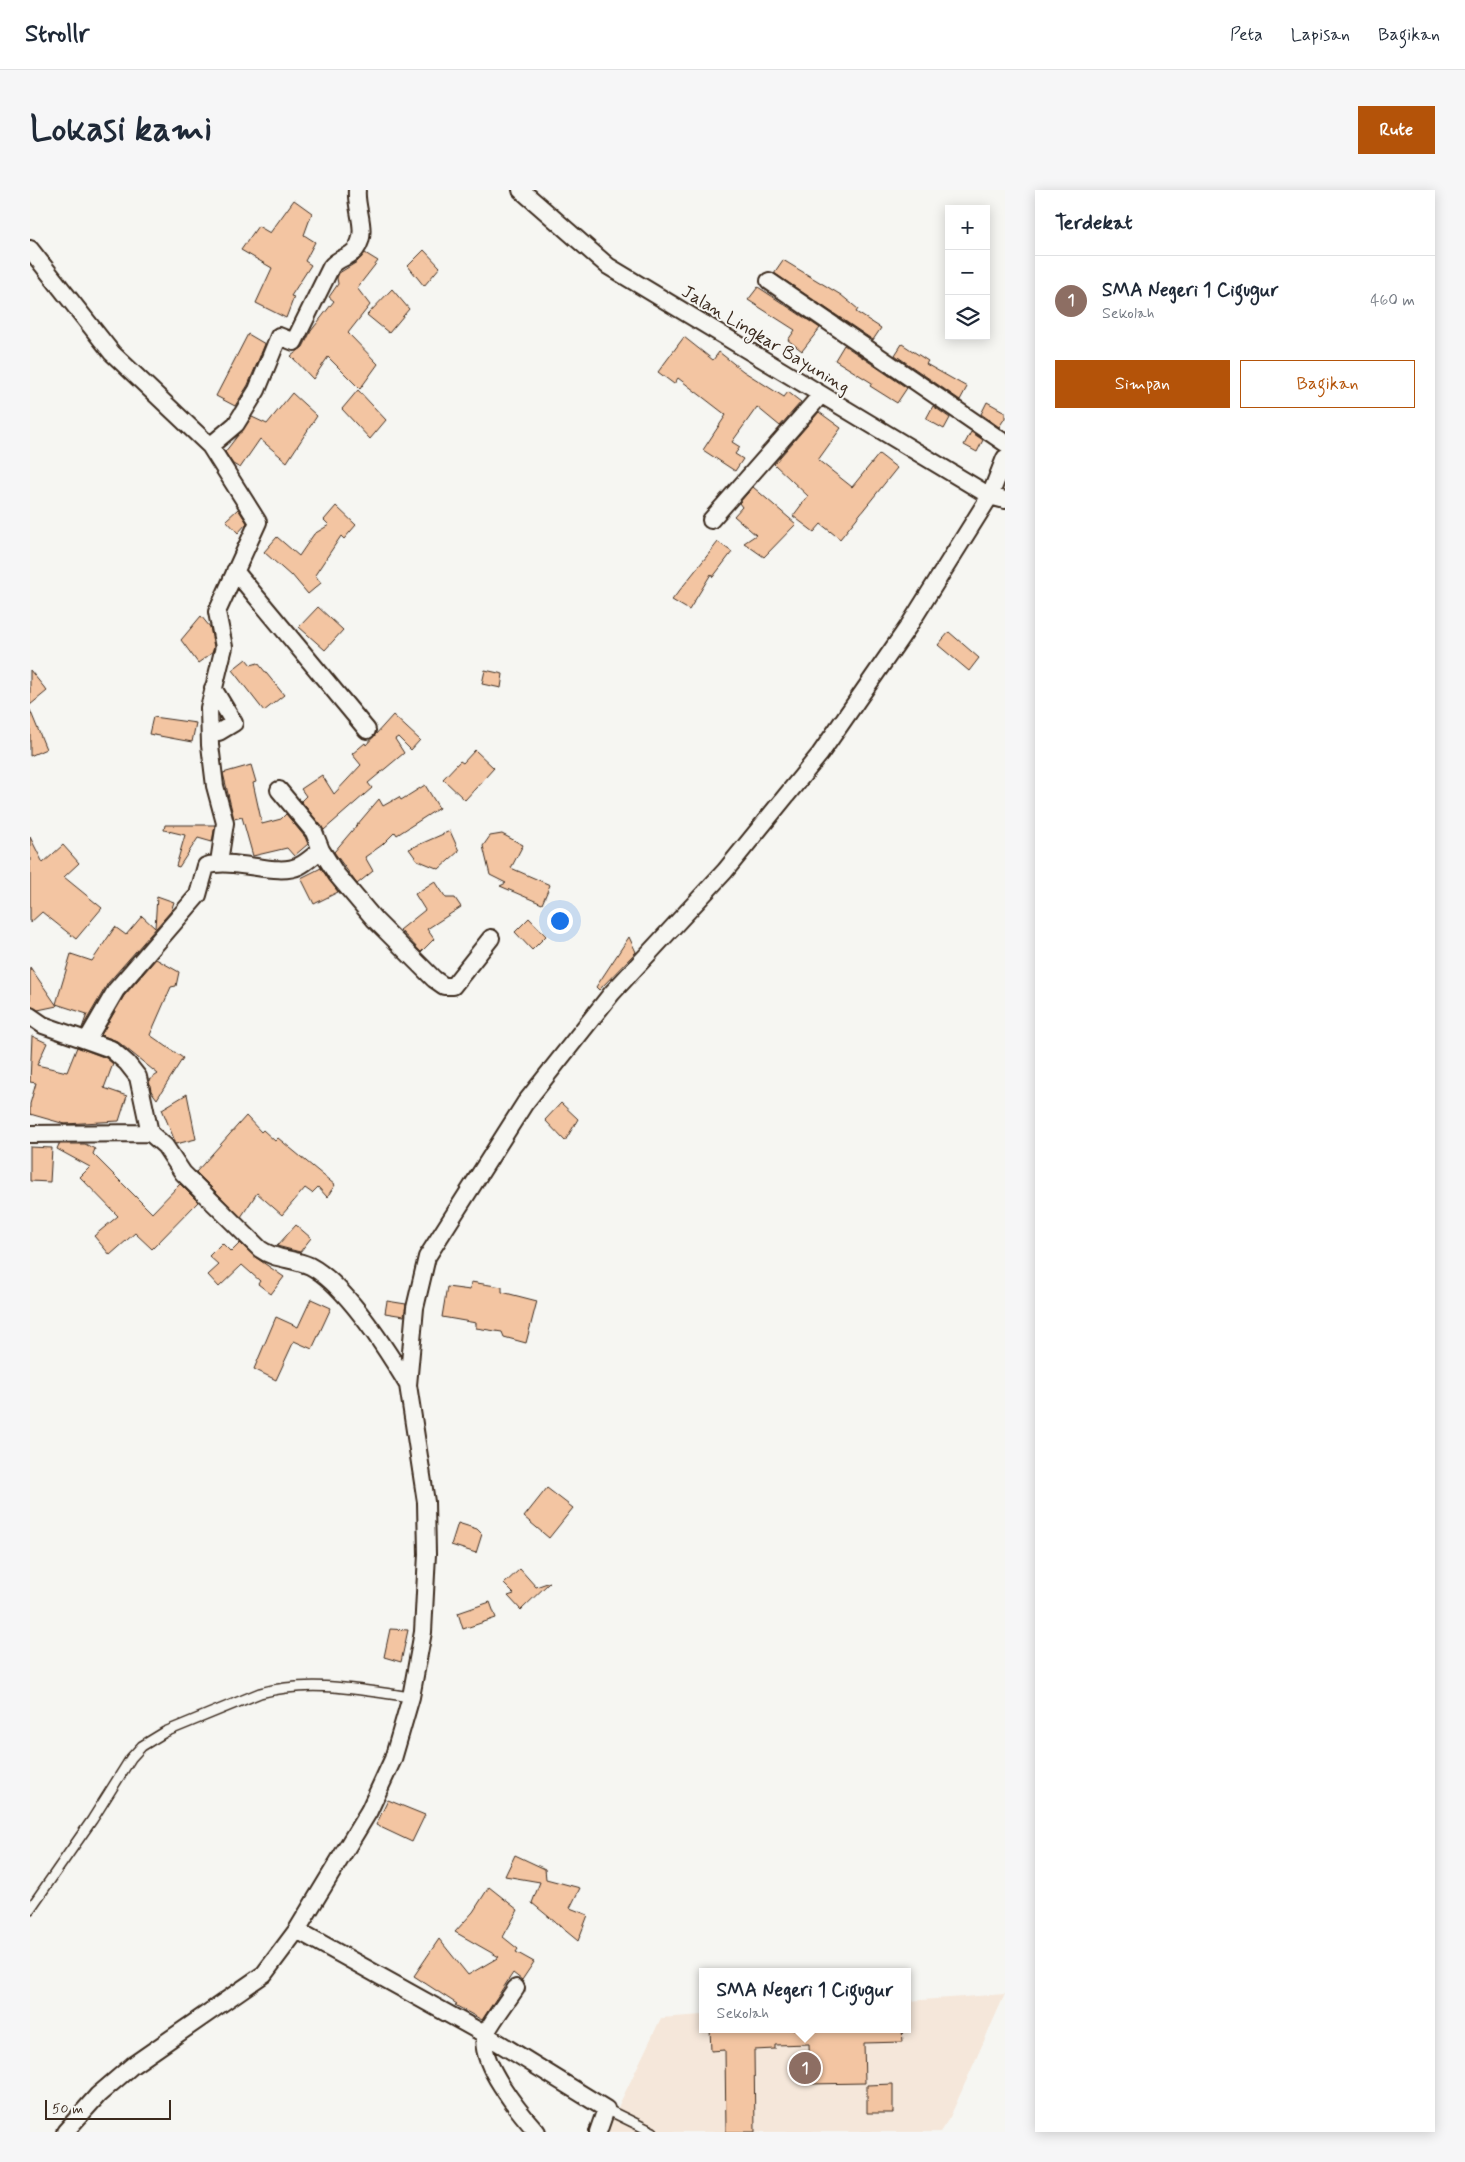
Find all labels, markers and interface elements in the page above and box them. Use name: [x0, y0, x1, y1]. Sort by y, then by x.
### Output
text: Strollr: [25, 19, 89, 50]
text: Peta: [1230, 23, 1263, 47]
text: Lapisan: [1291, 23, 1350, 47]
text: Bagikan: [1378, 23, 1440, 47]
button: Rute: [1358, 106, 1435, 154]
text: Lokasi kami: [30, 107, 212, 153]
map controls: [945, 205, 990, 340]
button: +: [945, 205, 990, 250]
text: Terdekat: [1055, 209, 1133, 237]
button: −: [945, 250, 990, 295]
text: SMA Negeri 1 Cigugur: [1102, 278, 1279, 303]
street label: Jalan Lingkar Bayuning: [676, 280, 854, 401]
text: 1: [1067, 290, 1075, 311]
text: 460 m: [1370, 290, 1415, 311]
button: layers: [945, 295, 990, 340]
text: Sekolah: [1102, 303, 1155, 324]
button: Simpan: [1055, 360, 1230, 408]
button: Bagikan: [1240, 360, 1415, 408]
your location: [547, 908, 573, 934]
popup: [699, 1968, 911, 2033]
text: SMA Negeri 1 Cigugur: [717, 1978, 893, 2003]
text: Sekolah: [717, 2003, 769, 2024]
pin: 1: [789, 2049, 821, 2087]
scale bar: [45, 2097, 171, 2120]
text: 50 m: [52, 2100, 83, 2118]

